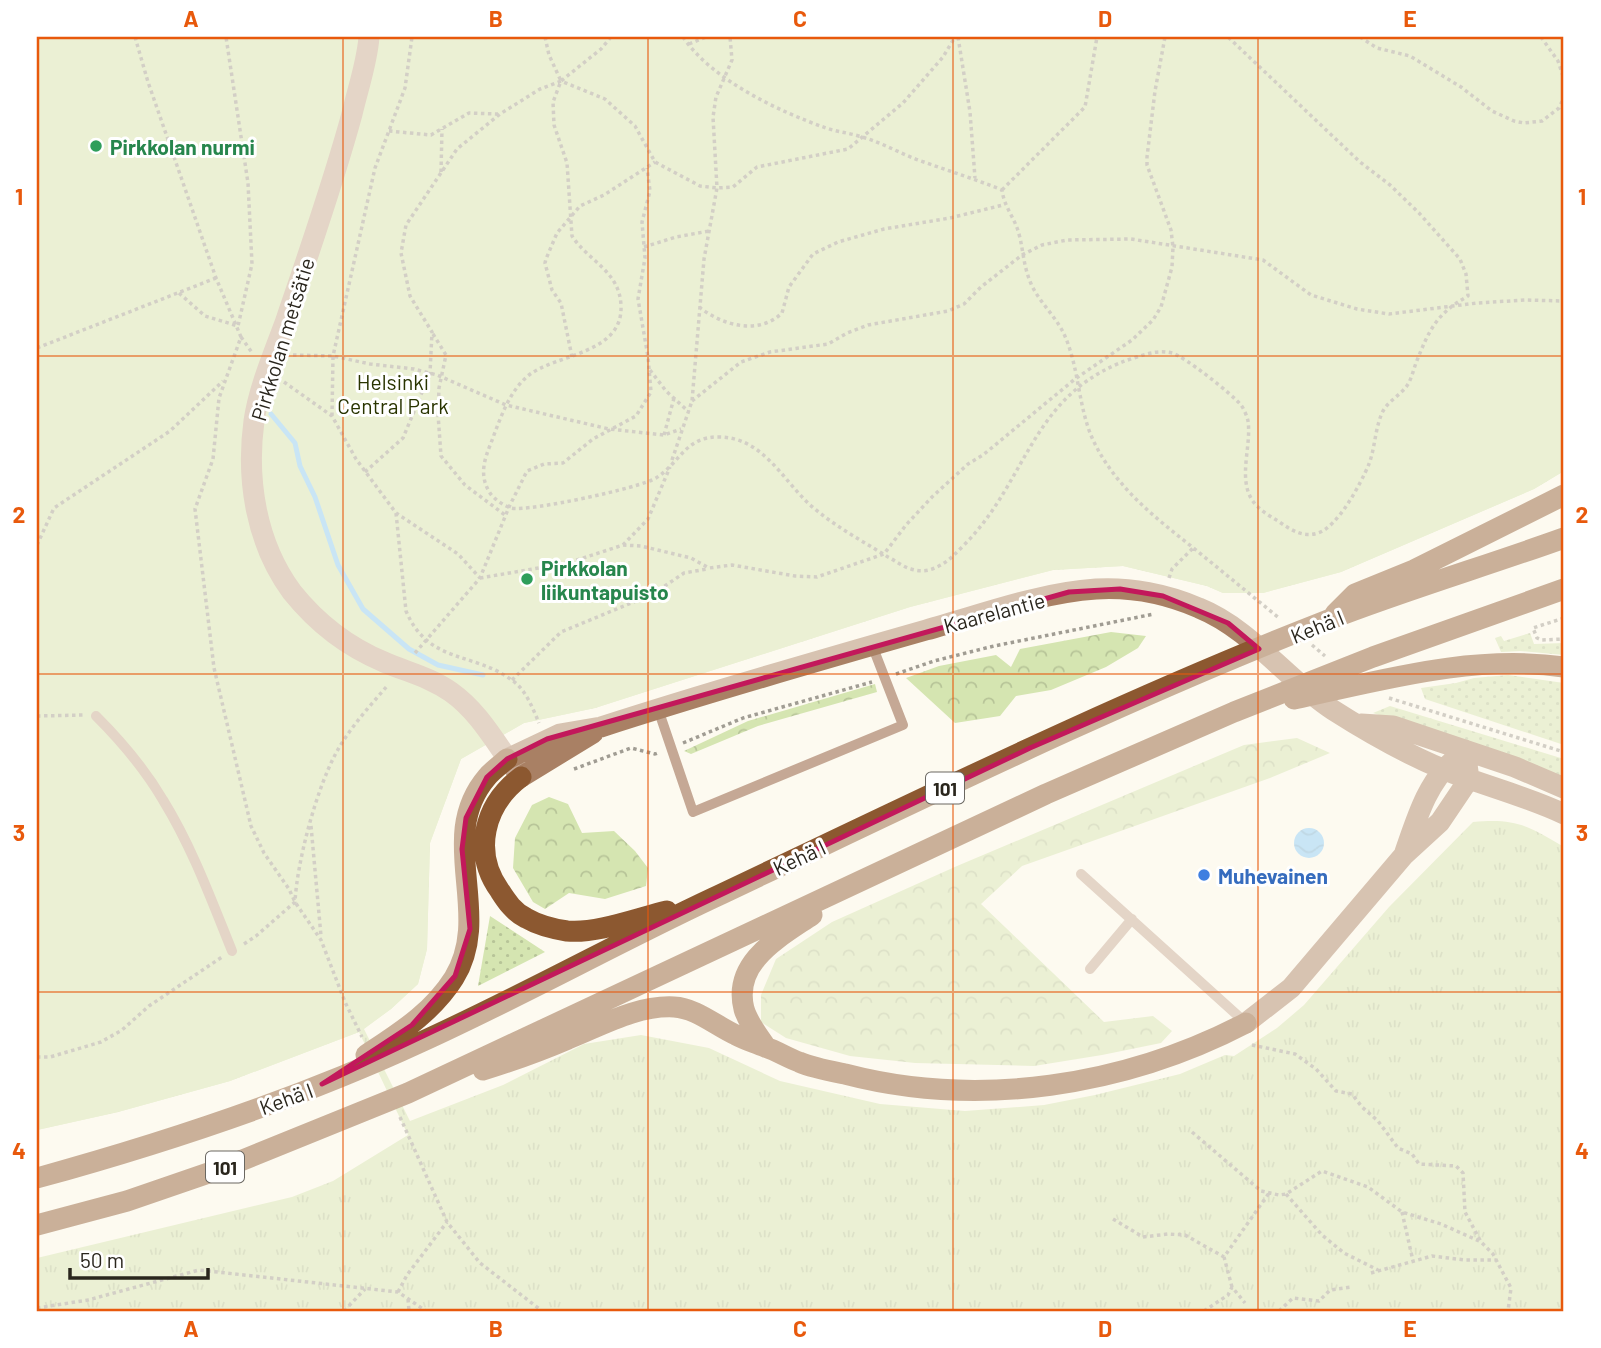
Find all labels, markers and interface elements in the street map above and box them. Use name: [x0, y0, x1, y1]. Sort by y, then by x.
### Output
text: A: [183, 4, 199, 32]
text: B: [489, 4, 503, 32]
text: C: [793, 4, 807, 32]
text: D: [1098, 4, 1112, 32]
text: E: [1403, 4, 1417, 32]
place label: Pirkkolan nurmi: [110, 134, 255, 159]
marker: Pirkkolan nurmi: [88, 138, 104, 154]
text: 1: [15, 182, 23, 210]
text: 1: [1578, 182, 1586, 210]
street label: Pirkkolan metsätie: [245, 254, 319, 424]
park label: Helsinki Central Park: [337, 369, 449, 418]
text: 2: [13, 500, 25, 528]
text: 2: [1576, 500, 1588, 528]
place label: Pirkkolan liikuntapuisto: [541, 555, 669, 604]
marker: Pirkkolan liikuntapuisto: [519, 571, 535, 587]
street label: Kaarelantie: [940, 586, 1048, 638]
street label: Kehä I: [1287, 604, 1347, 648]
road number: 101: [926, 772, 964, 804]
text: 3: [13, 818, 25, 846]
text: 3: [1576, 818, 1588, 846]
street label: Kehä I: [769, 834, 829, 880]
place label: Muhevainen: [1218, 863, 1328, 888]
marker: Muhevainen: [1196, 867, 1212, 883]
street label: Kehä I: [256, 1077, 316, 1119]
text: 4: [12, 1136, 26, 1164]
text: 4: [1575, 1136, 1589, 1164]
road number: 101: [206, 1152, 244, 1182]
scale bar: [70, 1236, 208, 1280]
text: 50 m: [80, 1247, 124, 1272]
text: A: [183, 1314, 199, 1342]
text: B: [489, 1314, 503, 1342]
text: C: [793, 1314, 807, 1342]
text: D: [1098, 1314, 1112, 1342]
text: E: [1403, 1314, 1417, 1342]

